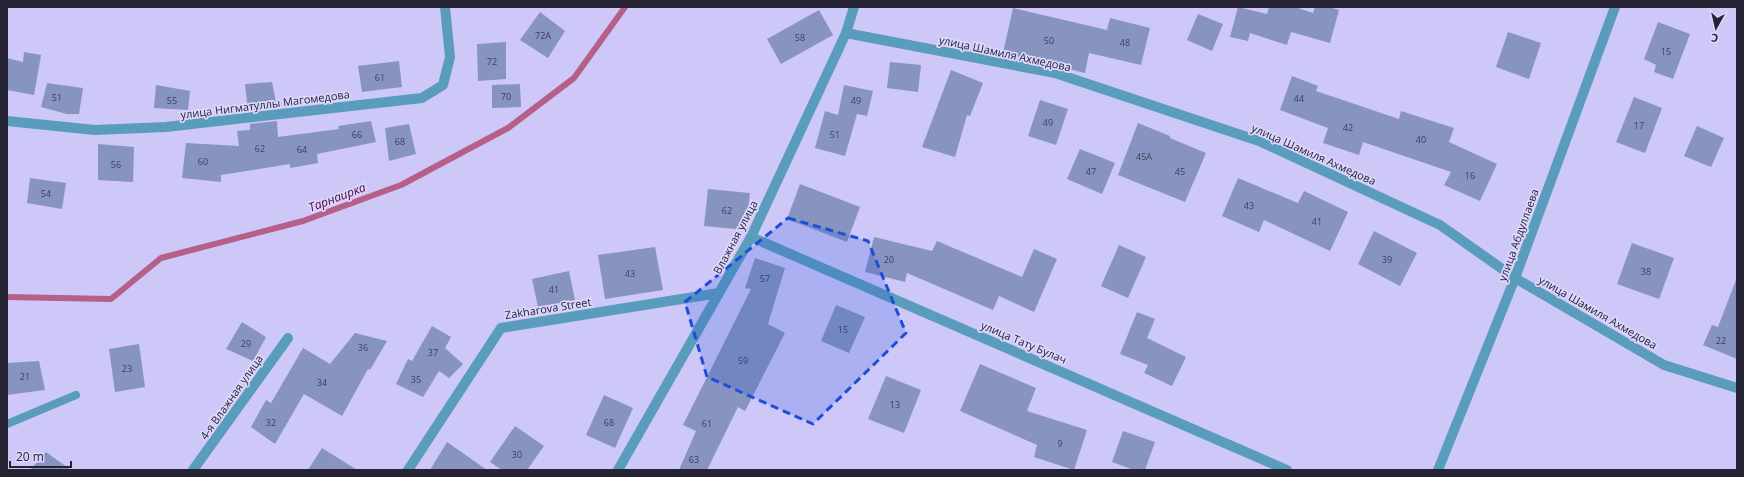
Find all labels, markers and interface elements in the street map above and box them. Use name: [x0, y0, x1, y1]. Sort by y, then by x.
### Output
north arrow: [1696, 8, 1736, 48]
house number: 72А: [535, 29, 551, 42]
text: С: [1710, 30, 1719, 46]
house number: 58: [795, 31, 805, 44]
street label: улица Шамиля Ахмедова: [938, 32, 1072, 74]
house number: 50: [1044, 34, 1054, 47]
house number: 48: [1120, 36, 1130, 49]
house number: 15: [1661, 45, 1671, 58]
house number: 72: [487, 55, 497, 68]
house number: 61: [375, 71, 385, 84]
street label: улица Нигматуллы Магомедова: [180, 86, 350, 122]
house number: 70: [501, 90, 511, 103]
house number: 51: [52, 91, 62, 104]
house number: 44: [1294, 92, 1304, 105]
house number: 55: [167, 94, 177, 107]
house number: 49: [851, 94, 861, 107]
house number: 49: [1043, 116, 1053, 129]
house number: 17: [1634, 119, 1644, 132]
street label: улица Шамиля Ахмедова: [1249, 120, 1379, 188]
house number: 42: [1343, 121, 1353, 134]
house number: 66: [352, 128, 362, 141]
house number: 51: [830, 128, 840, 141]
house number: 40: [1416, 133, 1426, 146]
house number: 68: [395, 135, 405, 148]
house number: 62: [255, 142, 265, 155]
house number: 64: [297, 143, 307, 156]
house number: 45А: [1136, 150, 1152, 163]
house number: 60: [198, 155, 208, 168]
house number: 56: [111, 158, 121, 171]
house number: 47: [1086, 165, 1096, 178]
house number: 45: [1175, 165, 1185, 178]
house number: 16: [1465, 169, 1475, 182]
water label: Тарнаирка: [306, 178, 368, 216]
house number: 54: [41, 187, 51, 200]
street label: улица Абдуллаева: [1494, 187, 1542, 283]
street label: Влажная улица: [709, 198, 761, 276]
house number: 43: [1244, 199, 1254, 212]
house number: 62: [722, 204, 732, 217]
house number: 41: [1312, 215, 1322, 228]
house number: 20: [884, 253, 894, 266]
house number: 39: [1382, 253, 1392, 266]
house number: 38: [1641, 265, 1651, 278]
house number: 43: [625, 267, 635, 280]
house number: 57: [760, 272, 770, 285]
street label: улица Шамиля Ахмедова: [1536, 272, 1660, 352]
house number: 41: [549, 283, 559, 296]
street label: Zakharova Street: [504, 294, 592, 322]
street label: улица Тату Булач: [979, 317, 1069, 367]
house number: 15: [838, 323, 848, 336]
house number: 22: [1716, 334, 1726, 347]
house number: 29: [241, 337, 251, 350]
house number: 36: [358, 341, 368, 354]
house number: 37: [428, 346, 438, 359]
street label: 4-я Влажная улица: [196, 352, 266, 442]
house number: 59: [738, 354, 748, 367]
house number: 23: [122, 362, 132, 375]
house number: 21: [20, 370, 30, 383]
house number: 35: [411, 373, 421, 386]
house number: 34: [317, 376, 327, 389]
house number: 13: [890, 398, 900, 411]
house number: 32: [266, 416, 276, 429]
house number: 68: [604, 416, 614, 429]
house number: 61: [702, 417, 712, 430]
house number: 9: [1057, 437, 1063, 450]
scale bar: [10, 443, 71, 469]
text: 20 m: [16, 448, 44, 465]
house number: 30: [512, 448, 522, 461]
house number: 63: [689, 453, 699, 466]

